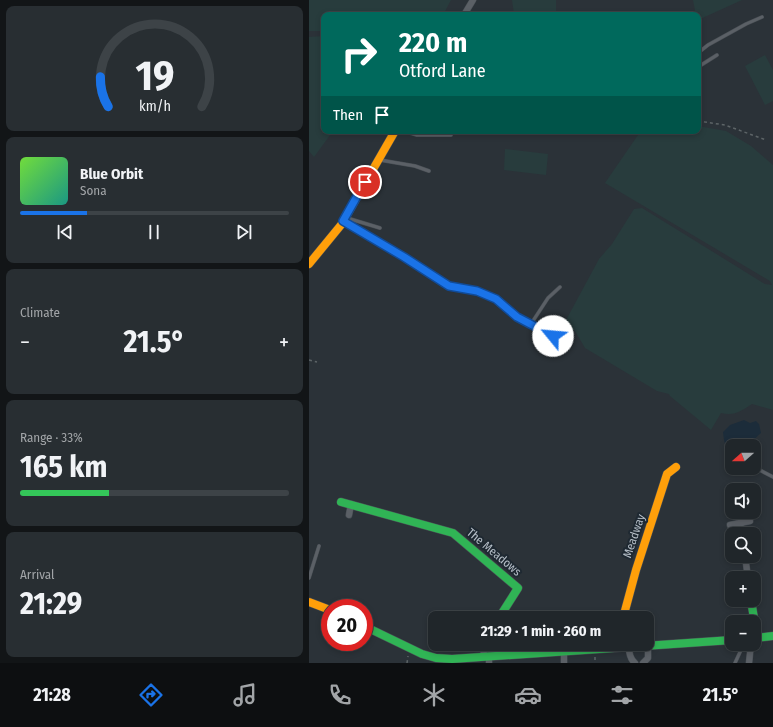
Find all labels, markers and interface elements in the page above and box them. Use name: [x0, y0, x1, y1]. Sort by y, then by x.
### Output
text: 220 m: [399, 26, 467, 59]
icon: right: [333, 28, 385, 80]
text: 19: [135, 51, 174, 101]
text: Otford Lane: [399, 60, 486, 82]
text: km/h: [139, 97, 170, 114]
icon: arrive: [371, 104, 393, 126]
text: Then: [333, 106, 363, 124]
text: Blue Orbit: [80, 165, 143, 183]
pin: [348, 165, 382, 199]
icon: arrive: [354, 171, 376, 193]
text: Sona: [80, 183, 107, 198]
icon: previous: [54, 221, 76, 243]
icon: pause: [143, 221, 165, 243]
icon: next: [233, 221, 255, 243]
text: Climate: [20, 305, 60, 320]
position arrow: [532, 315, 574, 357]
text: 21.5°: [124, 324, 185, 360]
text: −: [20, 329, 30, 356]
text: +: [279, 329, 289, 356]
text: Range · 33%: [20, 430, 83, 445]
north arrow: [725, 439, 761, 475]
map controls: [725, 439, 761, 651]
text: 165 km: [20, 449, 107, 485]
button: sound: [725, 483, 761, 519]
street label: Meadway: [620, 512, 648, 560]
street label: The Meadows: [464, 525, 524, 579]
button: search: [725, 527, 761, 563]
text: Arrival: [20, 567, 54, 582]
button: +: [725, 571, 761, 607]
text: 21:29: [20, 586, 82, 622]
speed limit sign: 20: [321, 599, 373, 651]
button: −: [725, 615, 761, 651]
text: 21:29 · 1 min · 260 m: [481, 622, 601, 640]
icon: directions: [137, 681, 165, 709]
icon: music: [231, 681, 259, 709]
icon: phone: [326, 681, 354, 709]
icon: climate: [420, 681, 448, 709]
icon: car: [514, 681, 542, 709]
icon: filters: [608, 681, 636, 709]
text: 21:28: [33, 684, 71, 706]
text: 21.5°: [703, 684, 740, 706]

